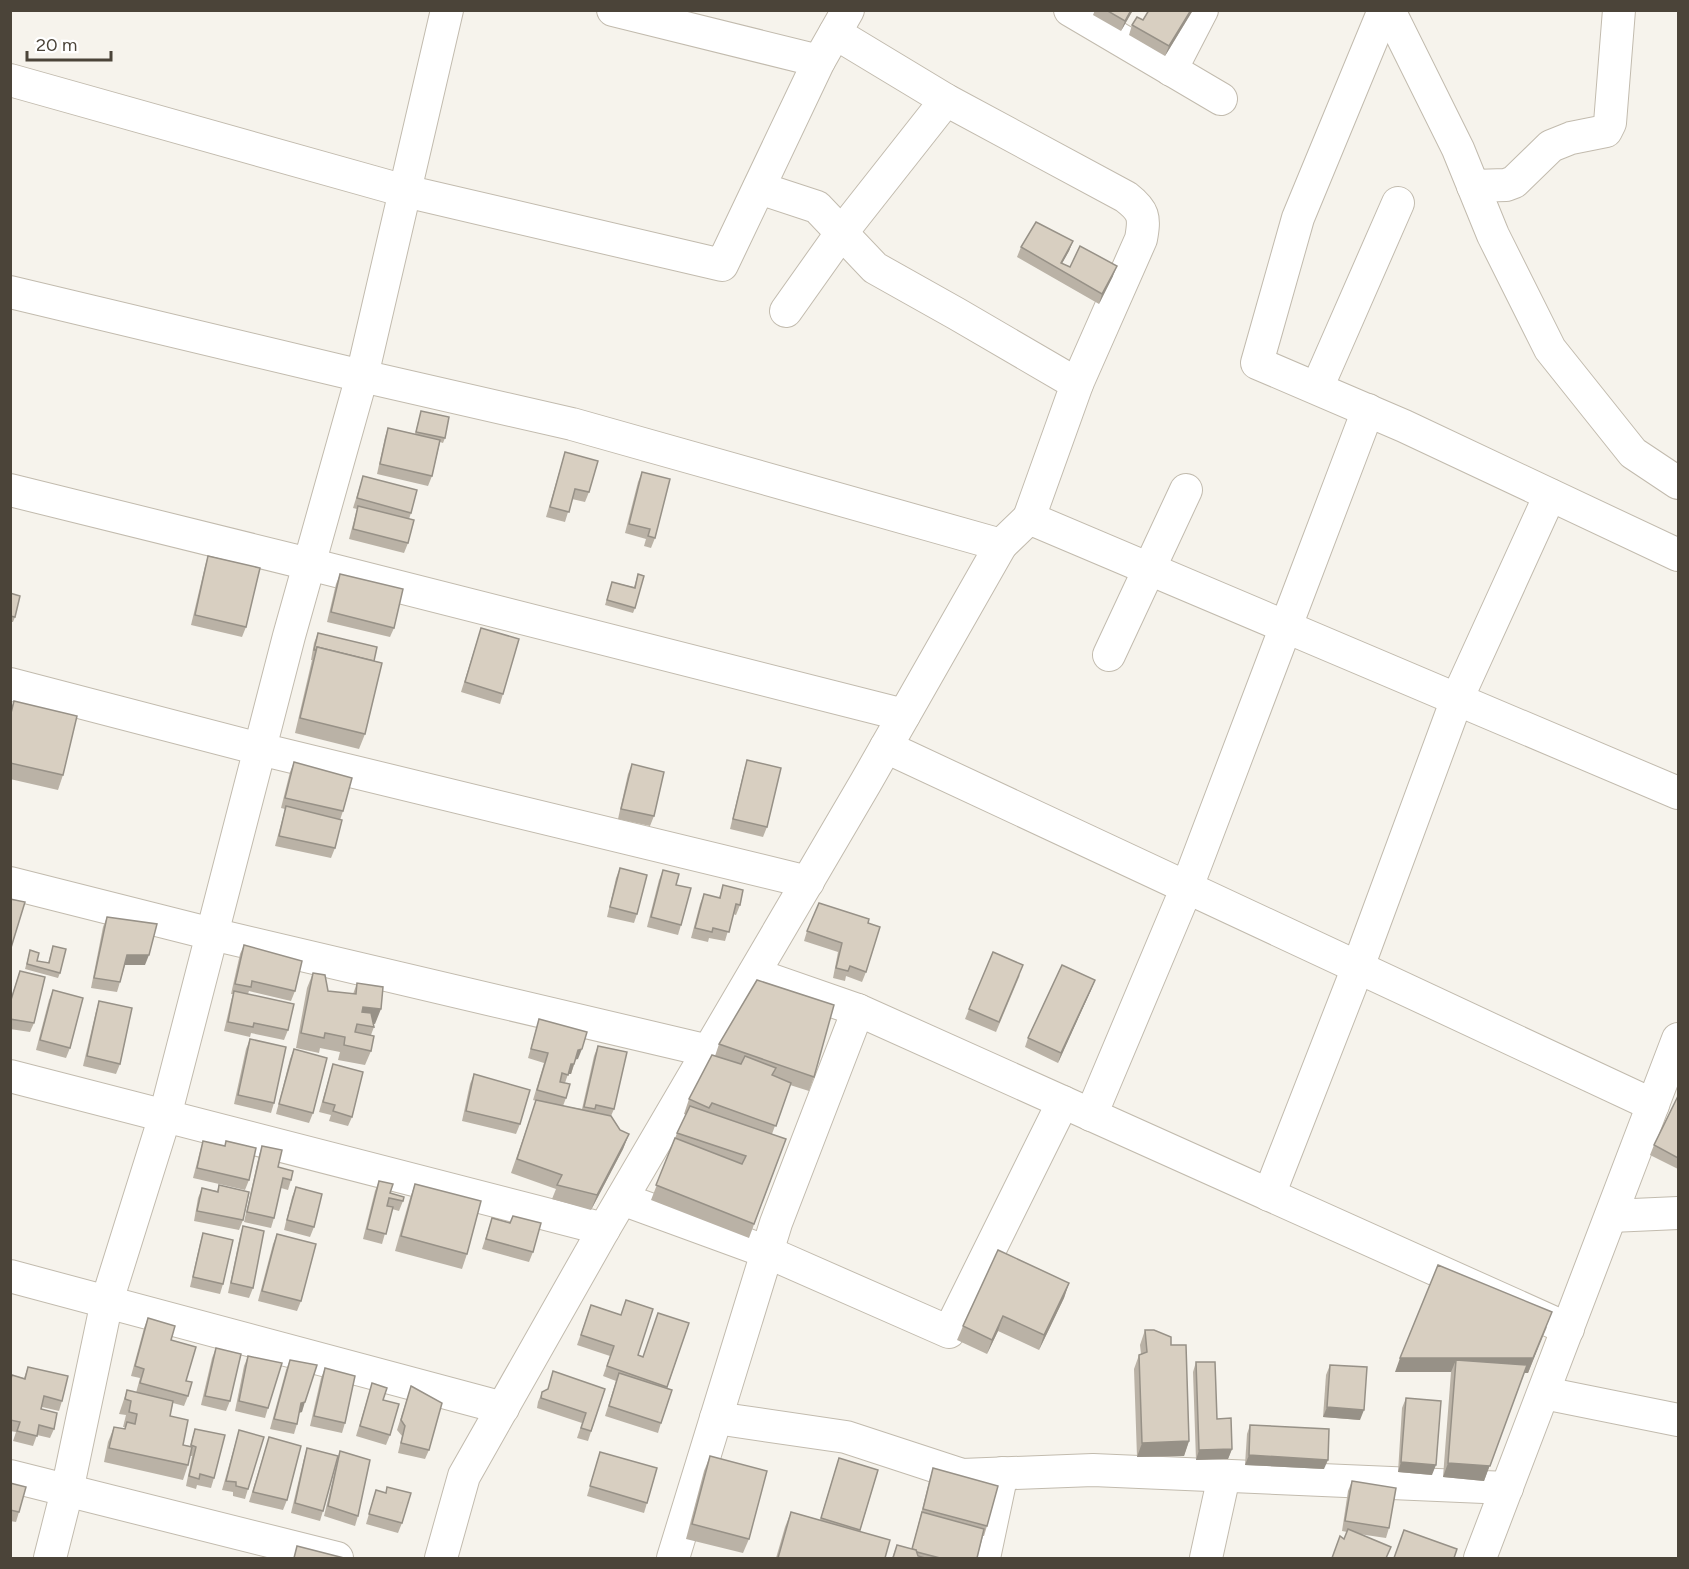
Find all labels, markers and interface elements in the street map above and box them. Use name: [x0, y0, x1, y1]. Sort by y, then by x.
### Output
scale bar: [27, 24, 111, 62]
text: 20 m: [36, 34, 77, 56]

